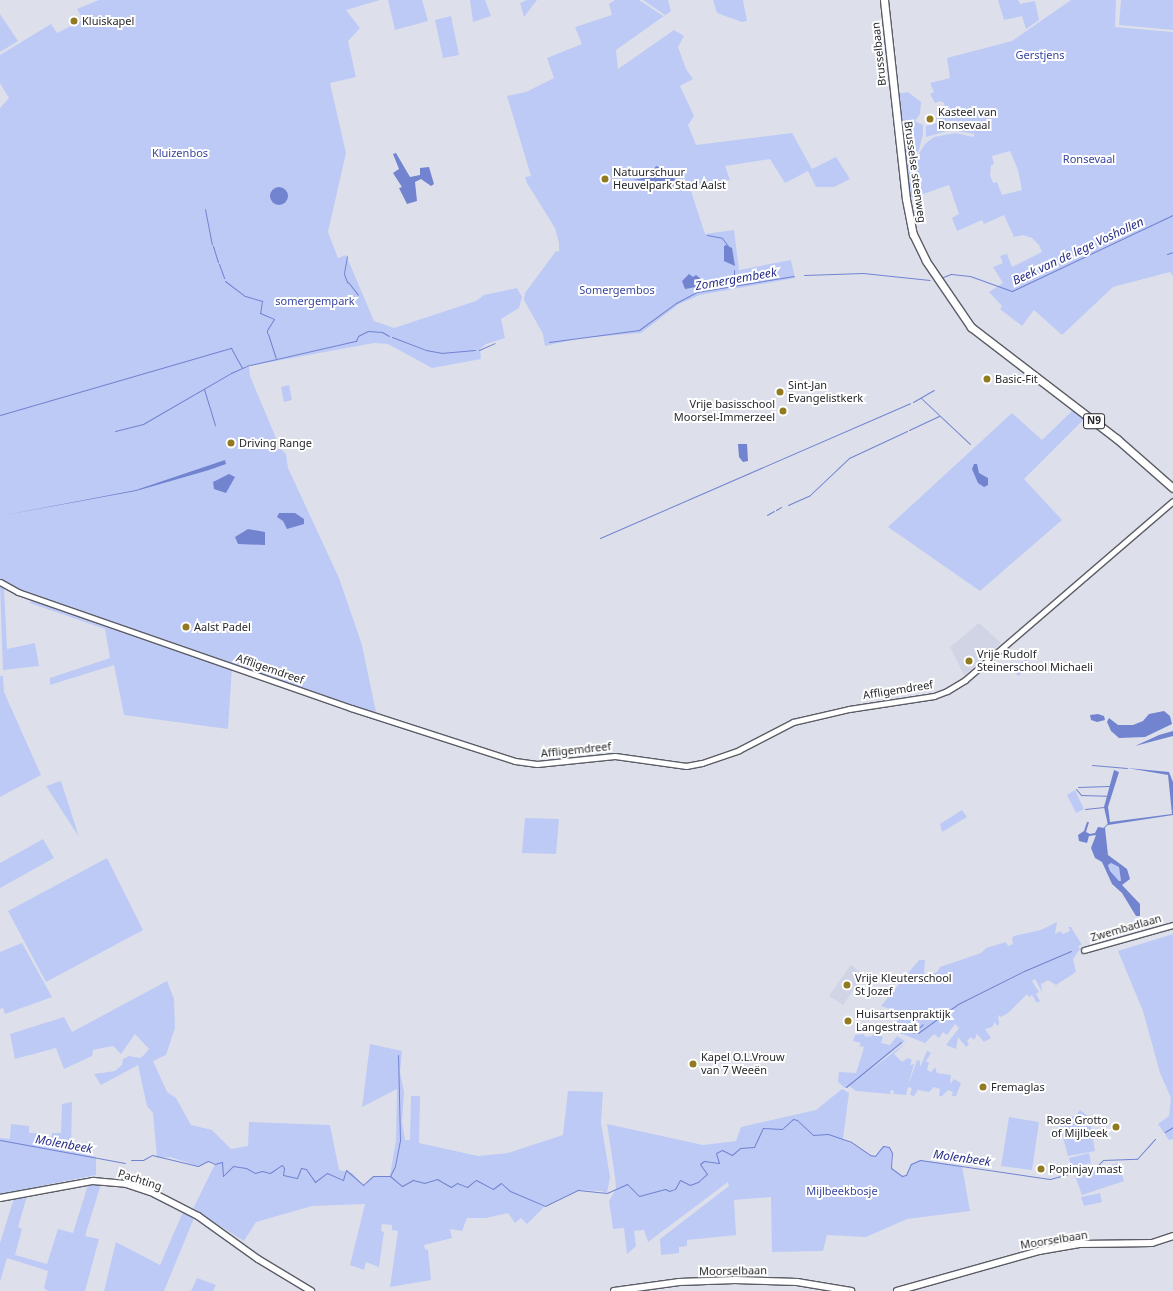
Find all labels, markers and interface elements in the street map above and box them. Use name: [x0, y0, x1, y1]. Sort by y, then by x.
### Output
place label: Kluiskapel: [82, 14, 134, 28]
marker: Kluiskapel: [69, 16, 79, 26]
street label: Brusselbaan: [869, 21, 889, 87]
park label: Gerstjens: [1015, 48, 1065, 62]
place label: Kasteel van Ronsevaal: [938, 106, 997, 132]
marker: Kasteel van Ronsevaal: [925, 114, 935, 124]
street label: Brusselse steenweg: [901, 120, 929, 224]
park label: Kluizenbos: [152, 146, 208, 160]
park label: Ronsevaal: [1063, 152, 1115, 166]
place label: Natuurschuur Heuvelpark Stad Aalst: [613, 166, 726, 192]
marker: Natuurschuur Heuvelpark Stad Aalst: [600, 174, 610, 184]
water label: Beek van de lege Voshollen: [1010, 214, 1146, 288]
water label: Zomergembeek: [694, 265, 778, 293]
park label: Somergembos: [579, 283, 655, 297]
park label: somergempark: [275, 294, 355, 308]
place label: Basic-Fit: [995, 372, 1038, 386]
marker: Basic-Fit: [982, 374, 992, 384]
place label: Sint-Jan Evangelistkerk: [788, 379, 863, 405]
marker: Sint-Jan Evangelistkerk: [775, 387, 785, 397]
place label: Vrije basisschool Moorsel-Immerzeel: [674, 398, 775, 424]
marker: Vrije basisschool Moorsel-Immerzeel: [778, 406, 788, 416]
road number: N9: [1083, 413, 1105, 429]
place label: Driving Range: [239, 436, 312, 450]
marker: Driving Range: [226, 438, 236, 448]
place label: Aalst Padel: [194, 620, 251, 634]
marker: Aalst Padel: [181, 622, 191, 632]
place label: Vrije Rudolf Steinerschool Michaeli: [977, 648, 1093, 674]
street label: Affligemdreef: [234, 651, 306, 687]
marker: Vrije Rudolf Steinerschool Michaeli: [964, 656, 974, 666]
street label: Affligemdreef: [862, 678, 934, 702]
street label: Affligemdreef: [540, 740, 612, 760]
street label: Zwembadlaan: [1089, 912, 1163, 944]
place label: Vrije Kleuterschool St Jozef: [855, 972, 952, 998]
marker: Vrije Kleuterschool St Jozef: [842, 980, 852, 990]
place label: Huisartsenpraktijk Langestraat: [856, 1008, 951, 1034]
marker: Huisartsenpraktijk Langestraat: [843, 1016, 853, 1026]
place label: Kapel O.L.Vrouw van 7 Weeën: [701, 1051, 785, 1077]
marker: Kapel O.L.Vrouw van 7 Weeën: [688, 1059, 698, 1069]
place label: Fremaglas: [991, 1080, 1045, 1094]
marker: Fremaglas: [978, 1082, 988, 1092]
place label: Rose Grotto of Mijlbeek: [1047, 1114, 1108, 1140]
marker: Rose Grotto of Mijlbeek: [1111, 1122, 1121, 1132]
water label: Molenbeek: [34, 1132, 94, 1156]
water label: Molenbeek: [932, 1147, 992, 1169]
place label: Popinjay mast: [1049, 1162, 1122, 1176]
marker: Popinjay mast: [1036, 1164, 1046, 1174]
street label: Pachting: [116, 1167, 164, 1193]
park label: Mijlbeekbosje: [806, 1184, 878, 1198]
street label: Moorselbaan: [1019, 1228, 1089, 1252]
street label: Moorselbaan: [699, 1264, 767, 1278]

